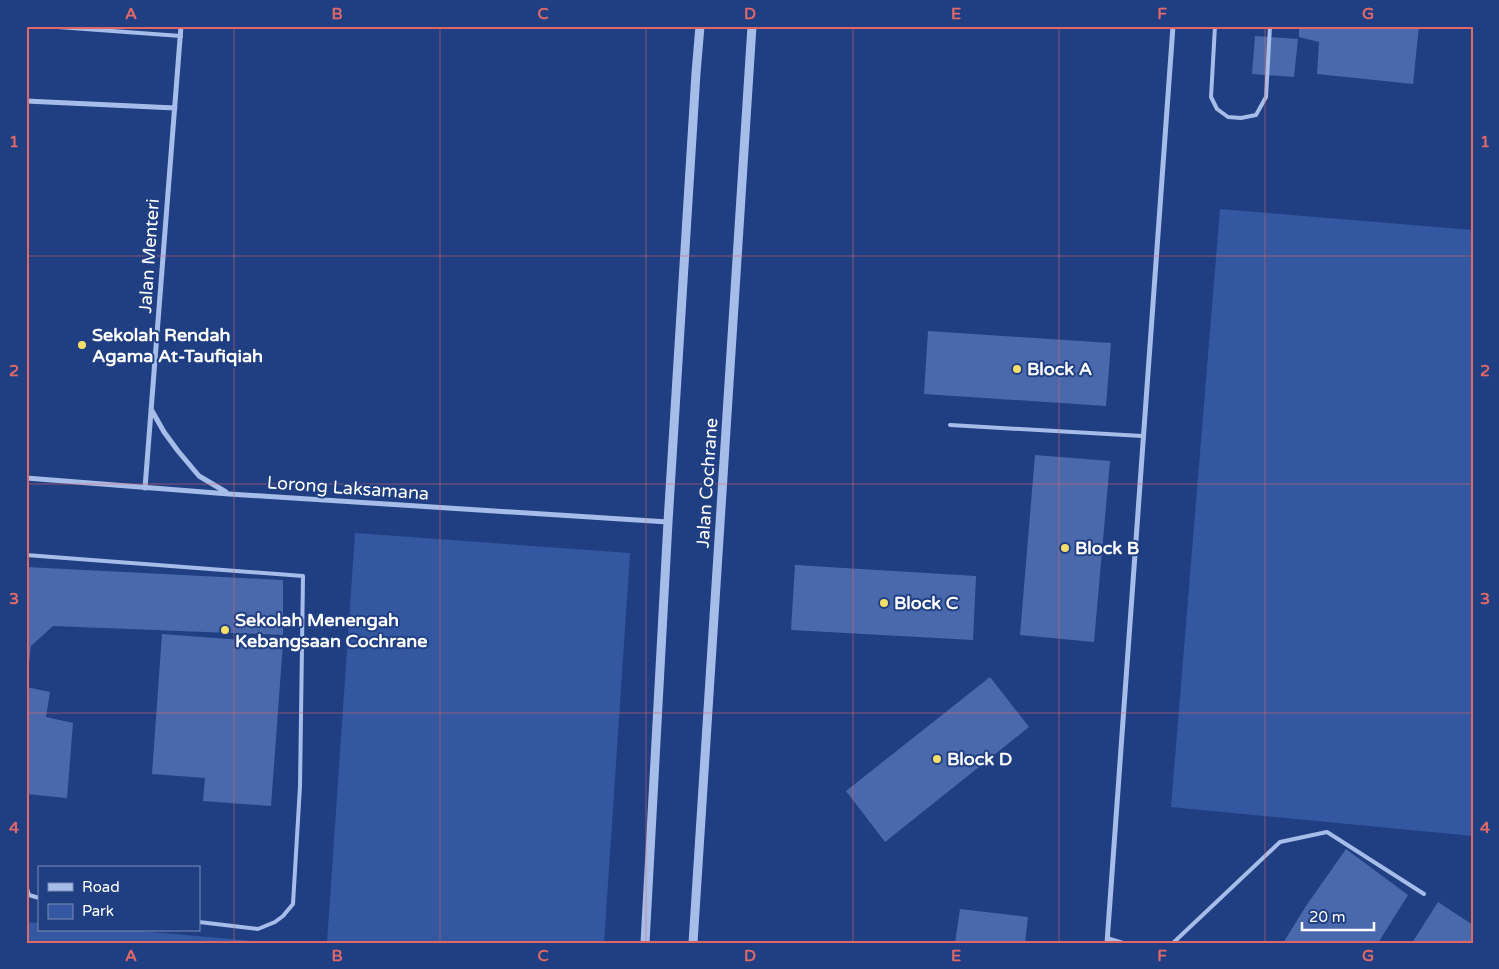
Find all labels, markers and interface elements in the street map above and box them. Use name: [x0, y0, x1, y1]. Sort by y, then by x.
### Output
text: A: [125, 4, 137, 24]
text: B: [331, 4, 343, 24]
text: C: [537, 4, 549, 24]
text: D: [744, 4, 756, 24]
text: E: [951, 4, 961, 24]
text: F: [1157, 4, 1167, 24]
text: G: [1362, 4, 1374, 24]
text: 1: [9, 132, 19, 152]
text: 1: [1480, 132, 1490, 152]
street label: Jalan Menteri: [134, 198, 164, 314]
place label: Sekolah Rendah Agama At-Taufiqiah: [92, 324, 263, 367]
marker: Sekolah Rendah Agama At-Taufiqiah: [76, 339, 88, 351]
place label: Block A: [1027, 358, 1092, 380]
text: 2: [9, 361, 19, 381]
text: 2: [1480, 361, 1490, 381]
marker: Block A: [1011, 363, 1023, 375]
street label: Jalan Cochrane: [691, 417, 723, 549]
street label: Lorong Laksamana: [266, 471, 430, 505]
place label: Block B: [1075, 537, 1139, 559]
marker: Block B: [1059, 542, 1071, 554]
text: 3: [9, 589, 19, 609]
text: 3: [1480, 589, 1490, 609]
place label: Block C: [894, 592, 959, 614]
marker: Block C: [878, 597, 890, 609]
place label: Sekolah Menengah Kebangsaan Cochrane: [235, 609, 427, 652]
marker: Sekolah Menengah Kebangsaan Cochrane: [219, 624, 231, 636]
place label: Block D: [947, 748, 1012, 770]
marker: Block D: [931, 753, 943, 765]
text: 4: [9, 818, 19, 838]
text: 4: [1480, 818, 1490, 838]
legend: [38, 866, 200, 932]
text: Road: [82, 878, 120, 896]
scale bar: [1302, 899, 1374, 931]
text: Park: [82, 902, 114, 920]
text: 20 m: [1309, 908, 1346, 926]
text: A: [125, 946, 137, 966]
text: B: [331, 946, 343, 966]
text: C: [537, 946, 549, 966]
text: D: [744, 946, 756, 966]
text: E: [951, 946, 961, 966]
text: F: [1157, 946, 1167, 966]
text: G: [1362, 946, 1374, 966]

